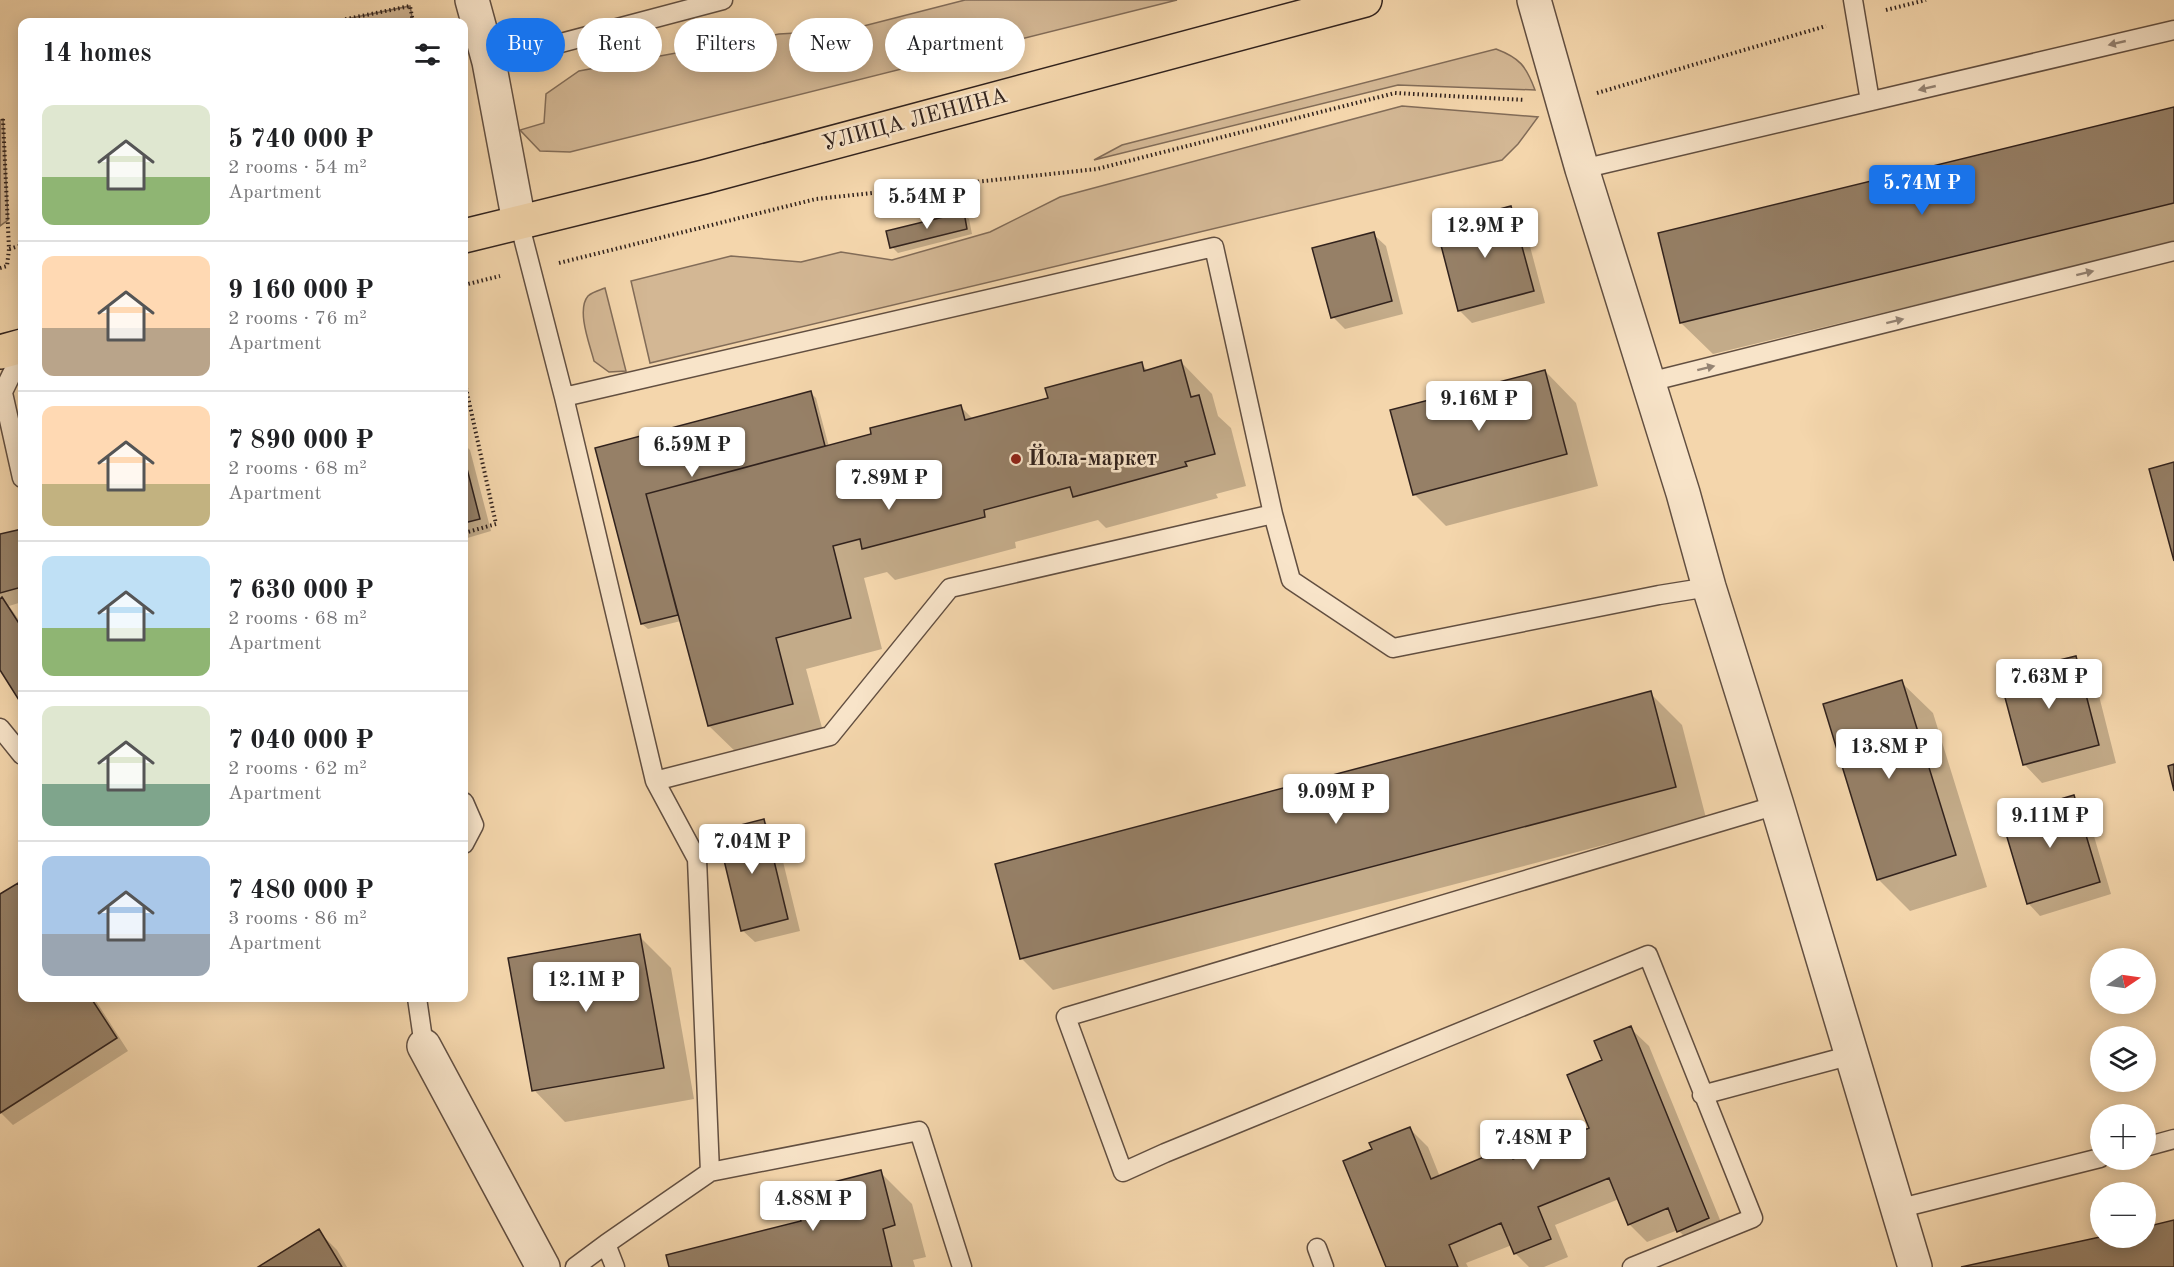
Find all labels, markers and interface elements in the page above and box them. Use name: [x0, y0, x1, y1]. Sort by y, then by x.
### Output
chip: Buy: [486, 18, 565, 72]
chip: Rent: [577, 18, 662, 72]
chip: Filters: [674, 18, 777, 72]
chip: New: [789, 18, 873, 72]
chip: Apartment: [885, 18, 1025, 72]
icon: filters: [411, 38, 444, 71]
one-way arrow: [2107, 39, 2126, 48]
text: 14 homes: [42, 41, 151, 67]
one-way arrow: [1918, 83, 1937, 93]
street label: УЛИЦА ЛЕНИНА: [820, 85, 1010, 155]
text: 5 740 000 ₽: [228, 127, 374, 153]
icon: home: [90, 129, 162, 201]
text: 2 rooms · 54 m²: [228, 158, 367, 178]
pin: 5.74M ₽: [1867, 165, 1977, 216]
text: 5.74M ₽: [1883, 174, 1961, 194]
pin: 5.54M ₽: [872, 179, 982, 230]
text: Apartment: [228, 183, 322, 203]
text: 5.54M ₽: [888, 188, 966, 208]
pin: 12.9M ₽: [1430, 208, 1540, 259]
text: 12.9M ₽: [1446, 217, 1524, 237]
one-way arrow: [2075, 268, 2094, 278]
text: 9 160 000 ₽: [228, 278, 374, 304]
icon: home: [90, 280, 162, 352]
text: 2 rooms · 76 m²: [228, 309, 367, 329]
one-way arrow: [1886, 315, 1905, 325]
text: Apartment: [228, 334, 322, 354]
one-way arrow: [1697, 362, 1715, 372]
pin: 9.16M ₽: [1424, 381, 1534, 432]
text: 9.16M ₽: [1440, 390, 1518, 410]
pin: 6.59M ₽: [637, 427, 747, 478]
text: 7 890 000 ₽: [228, 428, 374, 454]
icon: home: [90, 430, 162, 502]
text: 6.59M ₽: [653, 436, 731, 456]
place label: Йола-маркет: [1028, 443, 1157, 470]
marker: Йола-маркет: [1009, 452, 1023, 466]
text: 2 rooms · 68 m²: [228, 459, 367, 479]
pin: 7.89M ₽: [834, 460, 944, 511]
text: 7.89M ₽: [850, 469, 928, 489]
text: Apartment: [228, 484, 322, 504]
text: 7 630 000 ₽: [228, 578, 374, 604]
icon: home: [90, 580, 162, 652]
text: 2 rooms · 68 m²: [228, 609, 367, 629]
text: Apartment: [228, 634, 322, 654]
pin: 7.63M ₽: [1994, 659, 2104, 710]
text: 7.63M ₽: [2010, 668, 2088, 688]
text: 7 040 000 ₽: [228, 728, 374, 754]
pin: 13.8M ₽: [1834, 729, 1944, 780]
icon: home: [90, 730, 162, 802]
text: 13.8M ₽: [1850, 738, 1928, 758]
text: 2 rooms · 62 m²: [228, 759, 367, 779]
pin: 9.09M ₽: [1281, 774, 1391, 825]
text: 9.09M ₽: [1297, 783, 1375, 803]
text: Apartment: [228, 784, 322, 804]
pin: 9.11M ₽: [1995, 798, 2105, 849]
text: 9.11M ₽: [2011, 807, 2089, 827]
pin: 7.04M ₽: [697, 824, 807, 875]
text: 7.04M ₽: [713, 833, 791, 853]
text: 7 480 000 ₽: [228, 878, 374, 904]
icon: home: [90, 880, 162, 952]
text: 3 rooms · 86 m²: [228, 909, 367, 929]
text: Apartment: [228, 934, 322, 954]
north arrow: [2090, 948, 2156, 1014]
map controls: [2090, 948, 2156, 1248]
pin: 12.1M ₽: [531, 962, 641, 1013]
text: 12.1M ₽: [547, 971, 625, 991]
button: layers: [2090, 1026, 2156, 1092]
button: +: [2090, 1104, 2156, 1170]
pin: 7.48M ₽: [1478, 1120, 1588, 1171]
text: 7.48M ₽: [1494, 1129, 1572, 1149]
pin: 4.88M ₽: [758, 1181, 868, 1232]
button: −: [2090, 1182, 2156, 1248]
text: 4.88M ₽: [774, 1190, 852, 1210]

